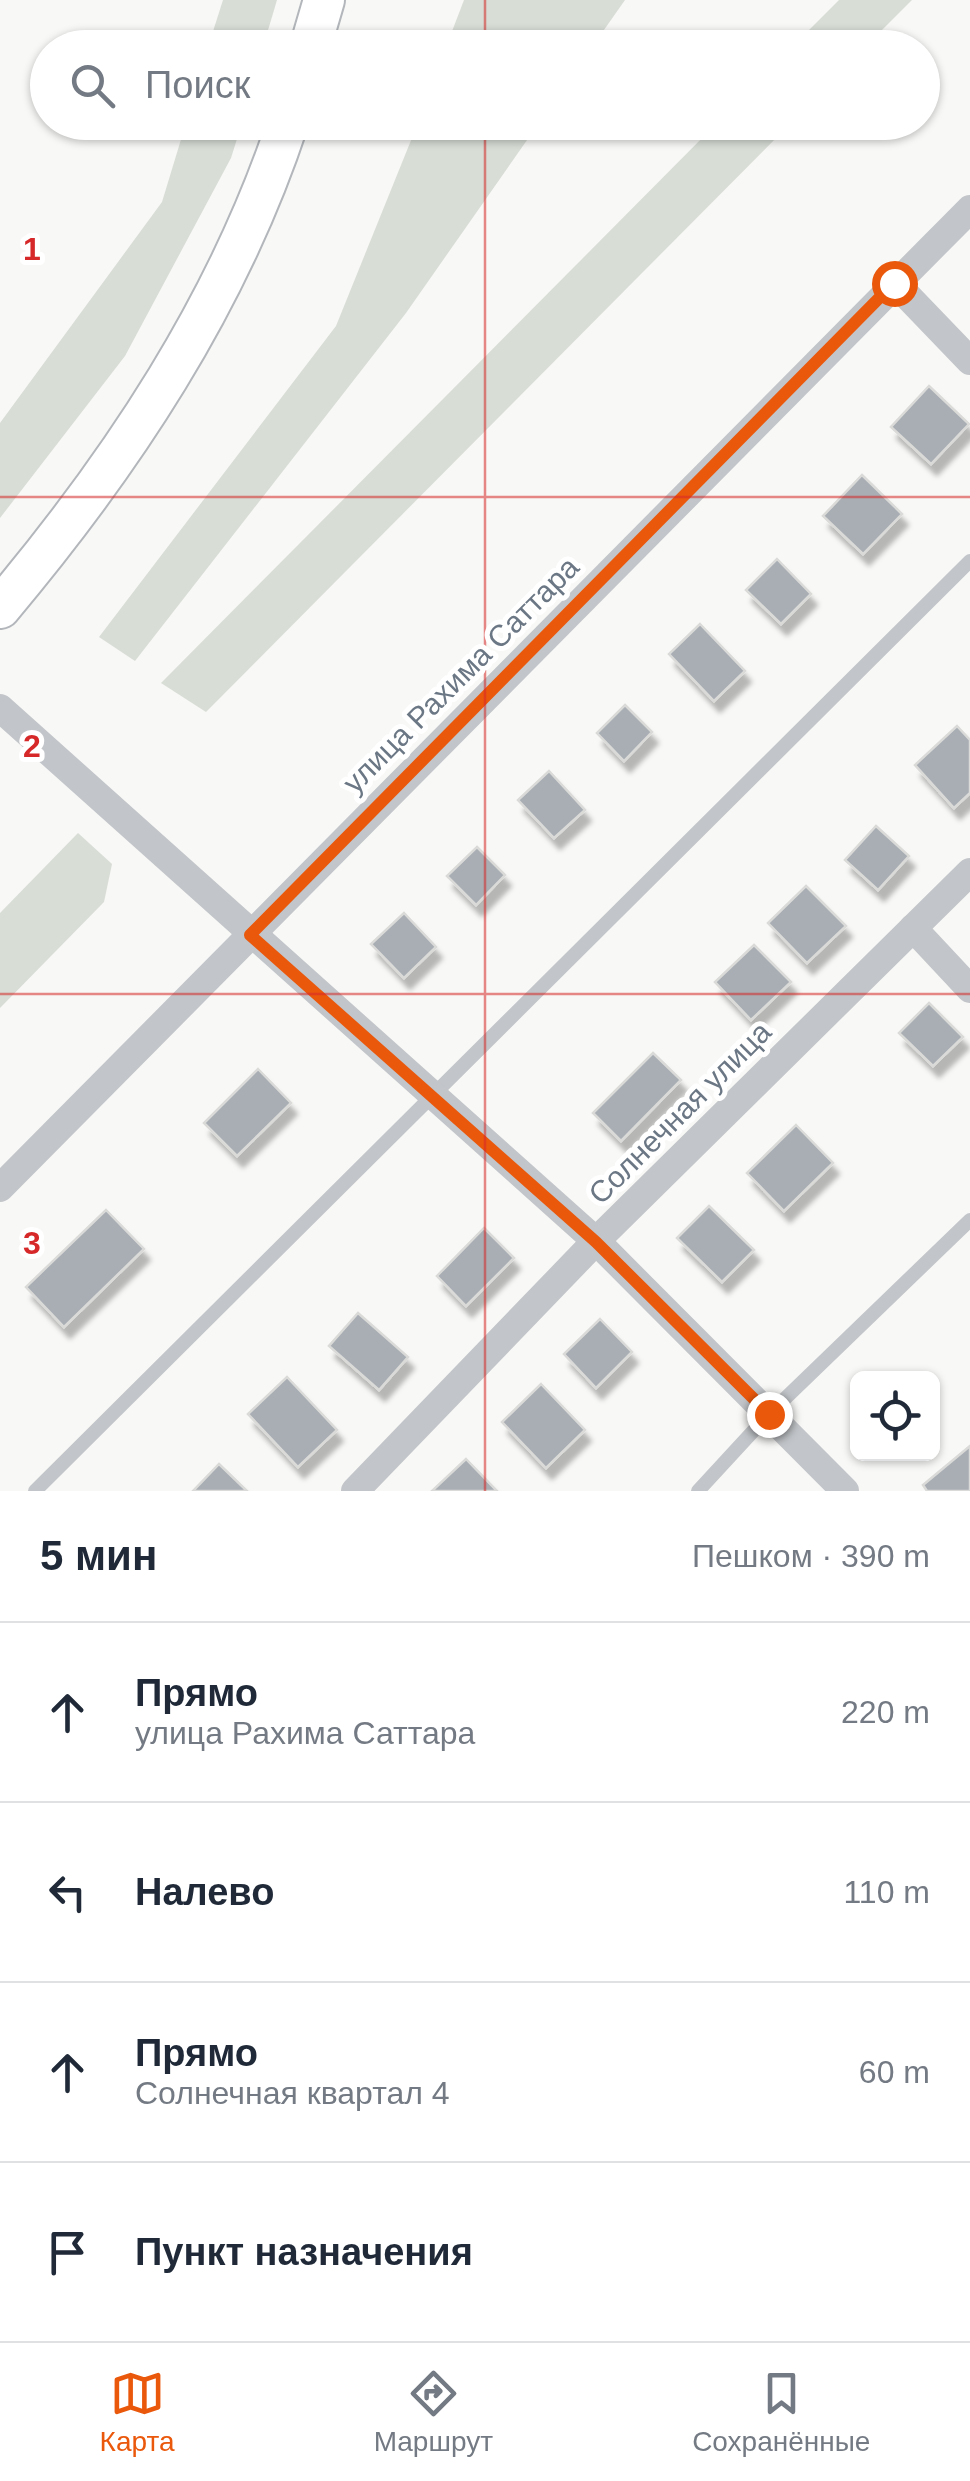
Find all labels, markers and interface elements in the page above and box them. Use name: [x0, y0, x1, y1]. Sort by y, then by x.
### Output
search box: [30, 30, 940, 140]
icon: search: [65, 58, 120, 113]
text: Поиск: [145, 64, 250, 106]
text: 1: [23, 231, 41, 267]
route start: [872, 261, 918, 307]
street label: улица Рахима Саттара: [336, 550, 585, 799]
text: 2: [23, 728, 41, 764]
street label: Солнечная улица: [582, 1015, 778, 1210]
text: 3: [23, 1225, 41, 1261]
map controls: [850, 1371, 940, 1461]
button: locate: [850, 1371, 940, 1461]
route end: [747, 1392, 793, 1438]
text: 5 мин: [40, 1532, 157, 1579]
text: Пешком · 390 m: [692, 1538, 930, 1574]
text: Прямо: [135, 1672, 258, 1714]
icon: ahead: [40, 1685, 95, 1740]
text: 220 m: [841, 1694, 930, 1730]
text: улица Рахима Саттара: [135, 1715, 475, 1751]
icon: left: [40, 1865, 95, 1920]
text: Налево: [135, 1871, 274, 1913]
text: 110 m: [843, 1874, 930, 1910]
text: Прямо: [135, 2032, 258, 2074]
icon: ahead: [40, 2045, 95, 2100]
text: 60 m: [859, 2054, 930, 2090]
text: Солнечная квартал 4: [135, 2075, 450, 2111]
icon: arrive: [40, 2225, 95, 2280]
text: Пункт назначения: [135, 2231, 473, 2273]
tab: Карта: [100, 2366, 175, 2458]
tab: Маршрут: [374, 2366, 493, 2458]
tab: Сохранённые: [692, 2366, 870, 2458]

